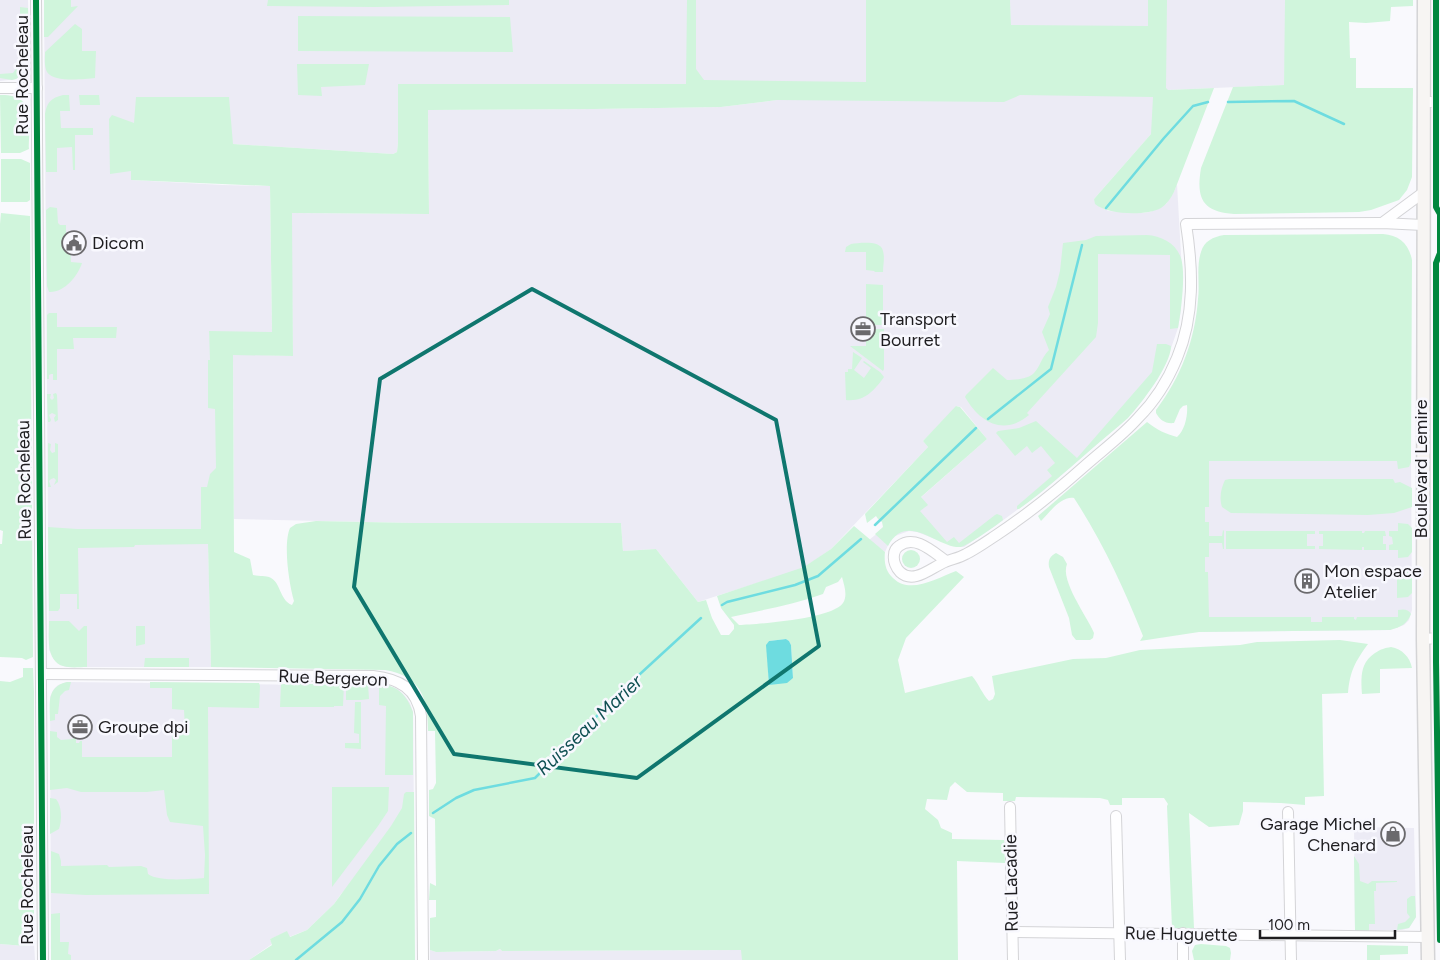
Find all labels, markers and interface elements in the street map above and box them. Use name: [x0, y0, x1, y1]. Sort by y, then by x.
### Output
street label: Rue Rocheleau: [11, 15, 33, 135]
public building icon: Dicom: [61, 230, 87, 256]
place label: Dicom: [92, 232, 144, 254]
place label: Transport Bourret: [880, 308, 957, 351]
office icon: Transport Bourret: [850, 316, 876, 342]
street label: Boulevard Lemire: [1410, 399, 1432, 539]
street label: Rue Rocheleau: [12, 420, 36, 540]
place label: Mon espace Atelier: [1324, 560, 1422, 603]
building icon: Mon espace Atelier: [1294, 568, 1320, 594]
street label: Rue Bergeron: [278, 665, 388, 691]
water label: Ruisseau Marier: [531, 670, 647, 780]
office icon: Groupe dpi: [67, 714, 93, 740]
place label: Groupe dpi: [98, 716, 189, 738]
place label: Garage Michel Chenard: [1260, 813, 1376, 856]
shop icon: Garage Michel Chenard: [1380, 821, 1406, 847]
street label: Rue Rocheleau: [16, 825, 38, 945]
street label: Rue Lacadie: [999, 834, 1023, 932]
scale bar: [1260, 908, 1395, 940]
text: 100 m: [1268, 916, 1310, 934]
street label: Rue Huguette: [1124, 922, 1238, 946]

